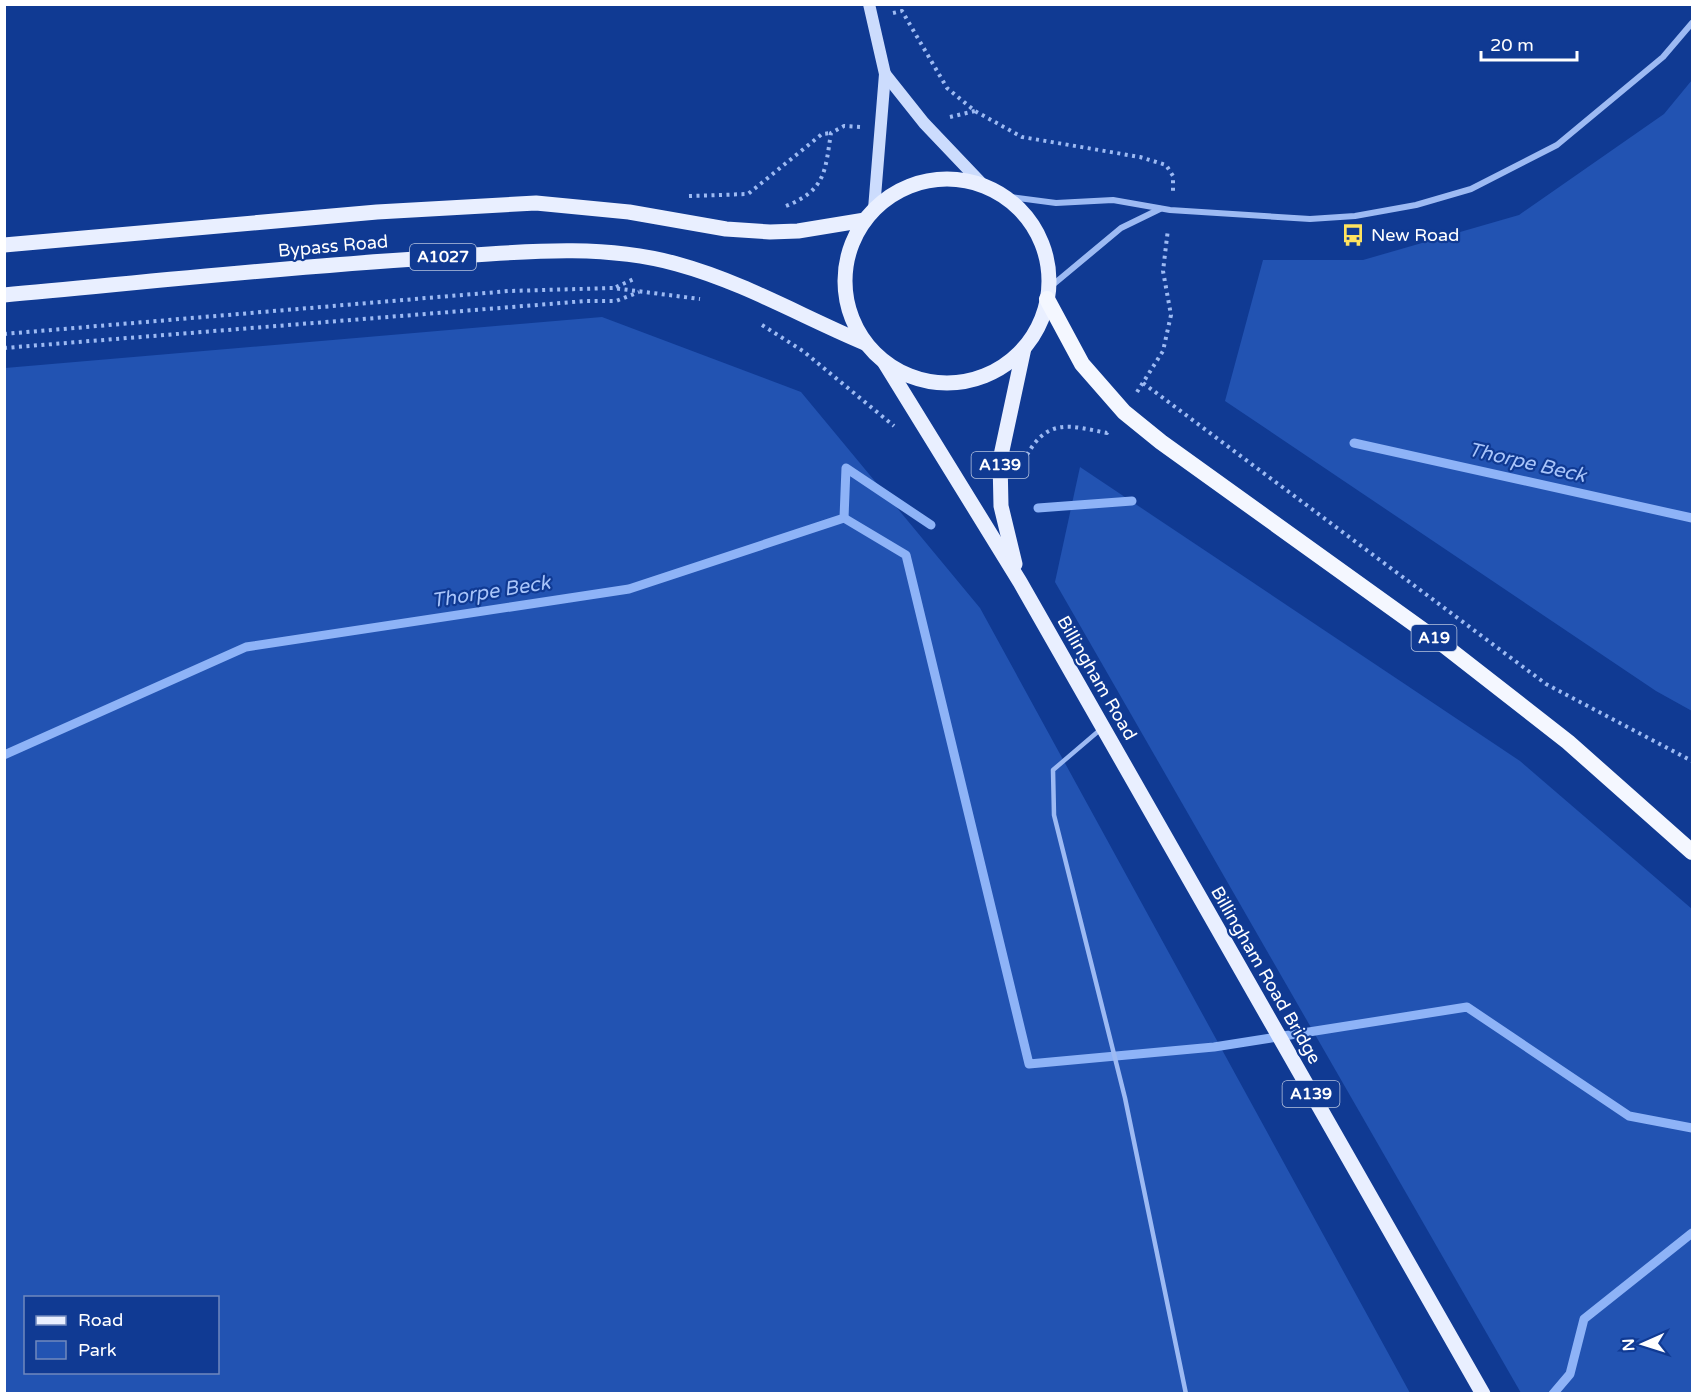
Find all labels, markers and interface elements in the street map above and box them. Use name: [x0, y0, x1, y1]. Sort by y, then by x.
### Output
scale bar: [1481, 24, 1577, 62]
text: 20 m: [1490, 34, 1534, 56]
bus stop icon: New Road: [1340, 222, 1366, 248]
place label: New Road: [1371, 224, 1459, 246]
street label: Bypass Road: [277, 230, 389, 262]
road number: A1027: [410, 244, 476, 270]
water label: Thorpe Beck: [1466, 438, 1590, 489]
road number: A139: [972, 452, 1028, 478]
water label: Thorpe Beck: [430, 570, 554, 613]
street label: Billingham Road: [1052, 612, 1142, 744]
road number: A19: [1412, 625, 1456, 651]
street label: Billingham Road Bridge: [1206, 882, 1326, 1068]
road number: A139: [1282, 1081, 1340, 1107]
legend: [24, 1296, 219, 1374]
text: Road: [78, 1309, 123, 1331]
north arrow: [1613, 1314, 1673, 1374]
text: N: [1619, 1338, 1639, 1352]
text: Park: [78, 1339, 117, 1361]

